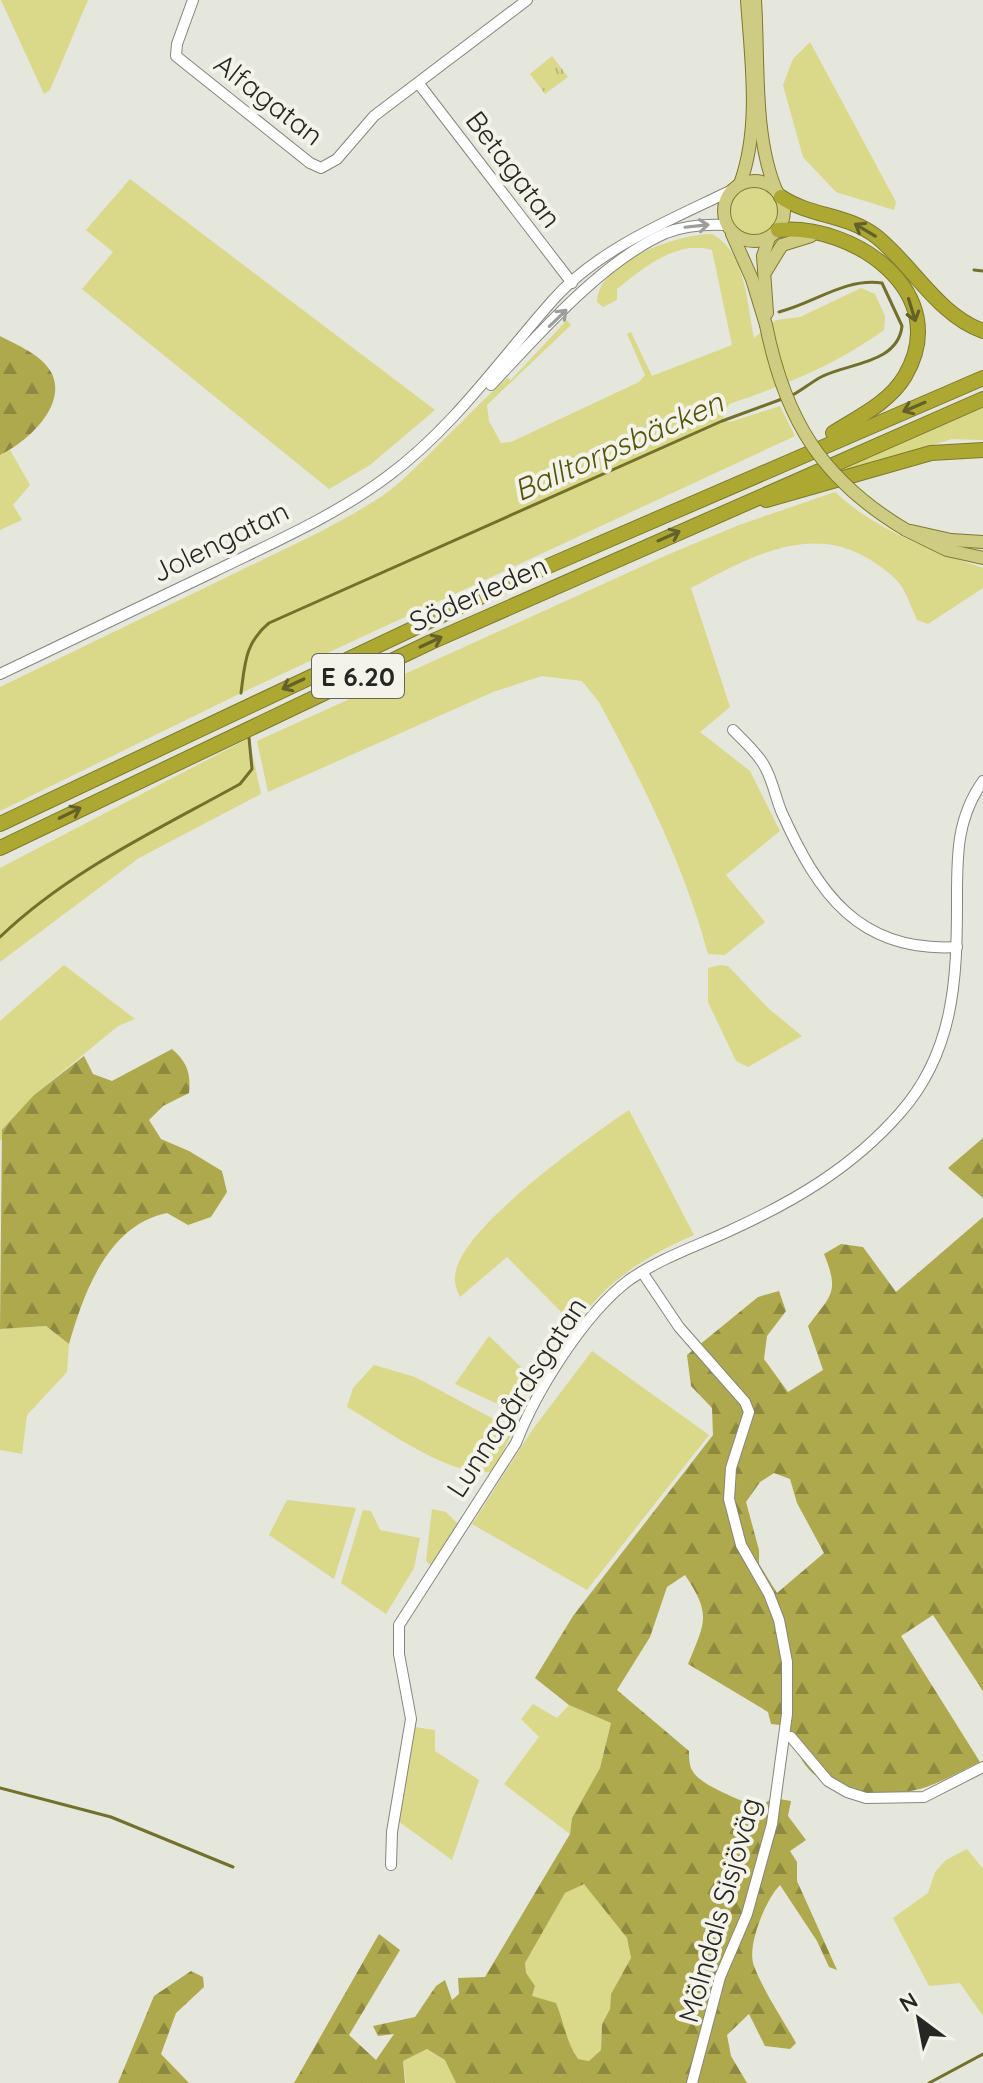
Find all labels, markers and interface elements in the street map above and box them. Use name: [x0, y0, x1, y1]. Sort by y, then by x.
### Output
street label: Alfagatan: [208, 46, 330, 152]
street label: Betagatan: [459, 104, 569, 234]
one-way arrow: [684, 218, 709, 233]
one-way arrow: [854, 221, 877, 237]
one-way arrow: [905, 297, 920, 323]
one-way arrow: [548, 308, 568, 327]
water label: Balltorpsbäcken: [508, 383, 729, 509]
one-way arrow: [902, 400, 927, 415]
street label: Jolengatan: [146, 493, 294, 589]
one-way arrow: [656, 527, 680, 542]
street label: Söderleden: [404, 547, 552, 639]
one-way arrow: [419, 634, 443, 649]
road number: E 6.20: [312, 654, 404, 698]
one-way arrow: [281, 677, 305, 692]
one-way arrow: [58, 805, 81, 820]
street label: Lunnagårdsgatan: [438, 1290, 594, 1504]
street label: Mölndals Sisjöväg: [670, 1794, 768, 2026]
north arrow: [879, 1979, 959, 2059]
text: N: [894, 1986, 923, 2018]

